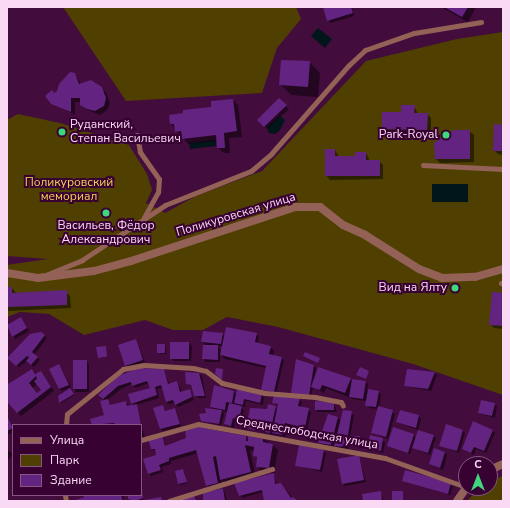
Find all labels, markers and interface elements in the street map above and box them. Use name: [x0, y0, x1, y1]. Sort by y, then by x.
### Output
place label: Руданский, Степан Васильевич: [70, 118, 181, 146]
marker: Руданский, Степан Васильевич: [57, 127, 67, 137]
place label: Park-Royal: [379, 128, 438, 142]
marker: Park-Royal: [441, 130, 451, 140]
park label: Поликуровский мемориал: [25, 176, 113, 204]
street label: Поликуровская улица: [175, 190, 297, 240]
marker: Васильев, Фёдор Александрович: [101, 208, 111, 218]
place label: Васильев, Фёдор Александрович: [57, 219, 155, 247]
place label: Вид на Ялту: [379, 281, 447, 295]
marker: Вид на Ялту: [450, 283, 460, 293]
street label: Среднеслободская улица: [235, 413, 379, 453]
legend: [12, 424, 142, 496]
text: Улица: [50, 432, 84, 448]
text: Парк: [50, 452, 79, 468]
north arrow: [458, 456, 498, 496]
text: С: [474, 457, 482, 472]
text: Здание: [50, 472, 92, 488]

